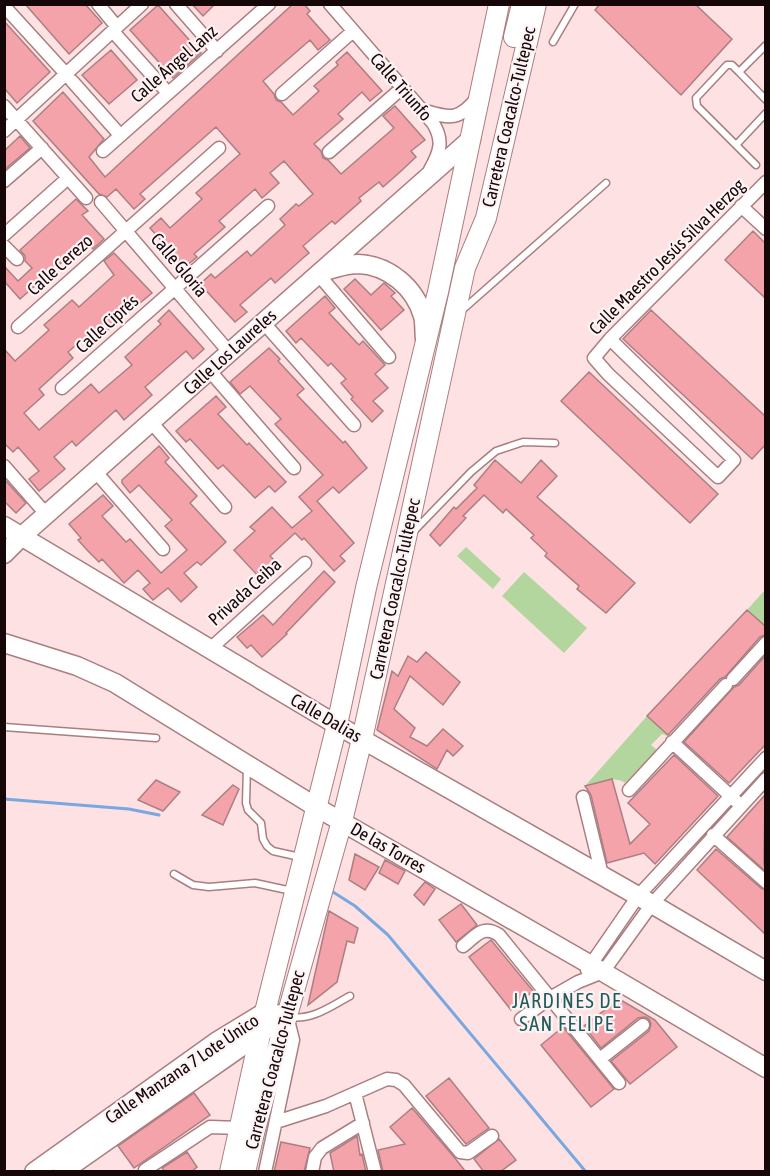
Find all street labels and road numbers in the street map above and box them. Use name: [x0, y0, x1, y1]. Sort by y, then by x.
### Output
street label: Calle Ángel Lanz: [126, 20, 221, 107]
street label: Carretera Coacalco-Tultepec: [478, 24, 540, 209]
street label: Calle Triunfo: [366, 48, 437, 125]
street label: Calle Maestro Jesús Silva Herzog: [584, 174, 749, 339]
street label: Calle Gloria: [147, 228, 212, 301]
street label: Calle Cerezo: [23, 230, 97, 300]
street label: Calle Ciprés: [71, 290, 142, 357]
street label: Calle Los Laureles: [179, 305, 280, 399]
street label: Carretera Coacalco-Tultepec: [365, 496, 424, 681]
street label: Privada Ceiba: [204, 554, 285, 630]
street label: Calle Dalias: [287, 689, 366, 746]
street label: De las Torres: [347, 818, 429, 877]
street label: Carretera Coacalco-Tultepec: [241, 968, 309, 1152]
street label: Calle Manzana 7 Lote Único: [101, 1009, 262, 1128]

